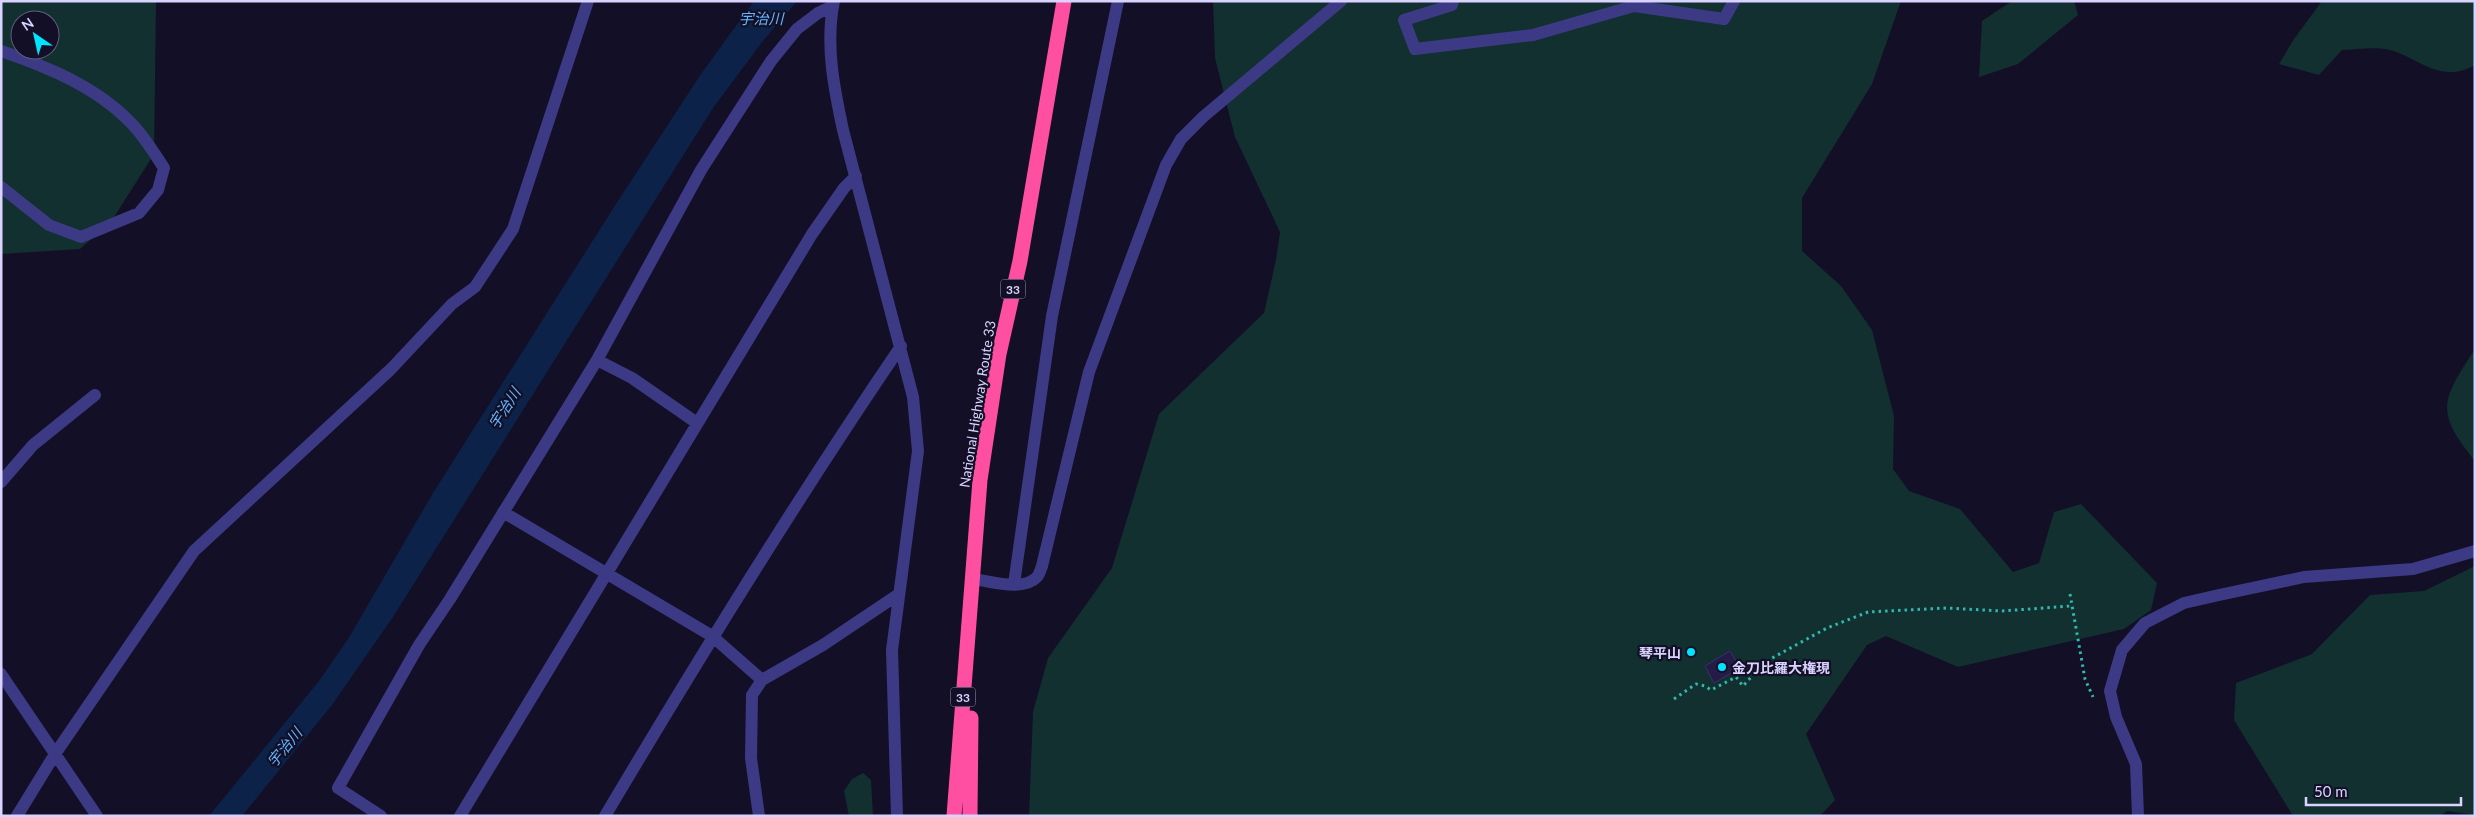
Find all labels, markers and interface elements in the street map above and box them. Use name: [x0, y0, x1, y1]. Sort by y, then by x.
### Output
water label: 宇治川: [738, 9, 785, 27]
north arrow: [10, 10, 60, 60]
text: N: [18, 14, 37, 34]
road number: 33: [1000, 280, 1026, 298]
street label: National Highway Route 33: [955, 319, 999, 489]
water label: 宇治川: [484, 383, 525, 432]
place label: 琴平山: [1639, 644, 1681, 661]
marker: 琴平山: [1685, 646, 1697, 658]
place label: 金刀比羅大権現: [1732, 659, 1830, 676]
marker: 金刀比羅大権現: [1716, 661, 1728, 673]
road number: 33: [950, 688, 976, 706]
water label: 宇治川: [263, 722, 306, 770]
scale bar: [2306, 774, 2461, 806]
text: 50 m: [2314, 782, 2348, 800]

